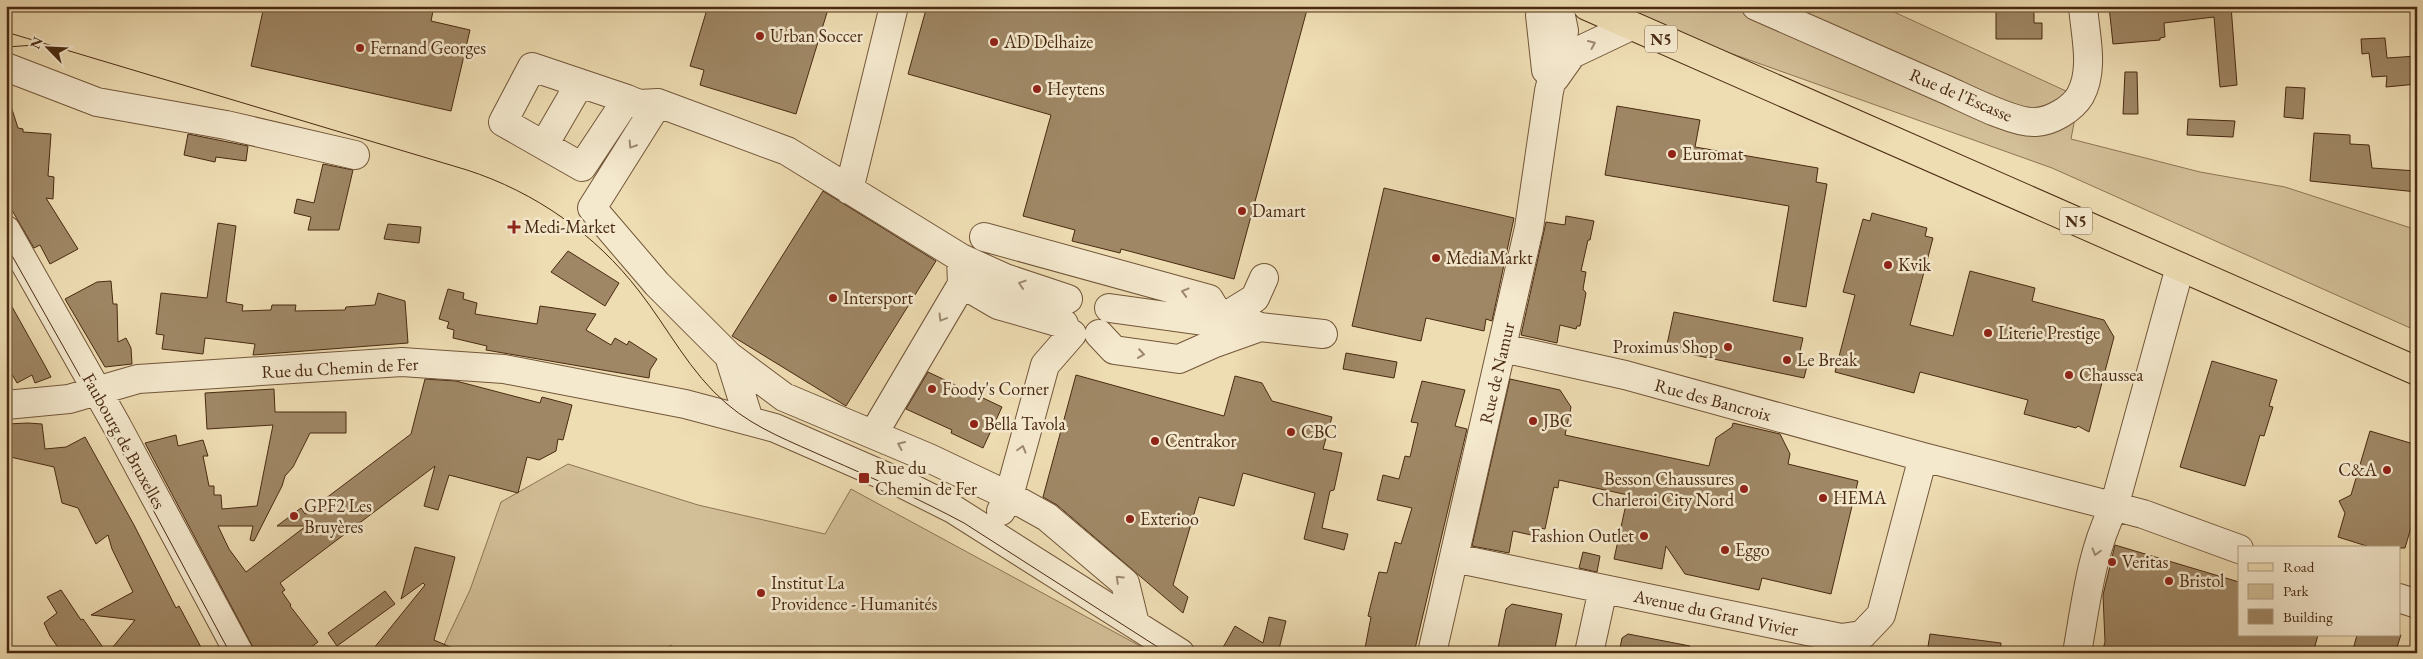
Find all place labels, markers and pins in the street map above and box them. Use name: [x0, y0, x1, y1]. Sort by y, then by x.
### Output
place label: Urban Soccer: [770, 24, 863, 47]
marker: Urban Soccer: [754, 30, 766, 42]
place label: AD Delhaize: [1003, 30, 1093, 53]
place label: Fernand Georges: [370, 36, 486, 59]
marker: AD Delhaize: [988, 36, 1000, 48]
marker: Fernand Georges: [354, 42, 366, 54]
place label: Heytens: [1047, 77, 1105, 100]
marker: Heytens: [1031, 83, 1043, 95]
place label: Euromat: [1682, 142, 1744, 165]
marker: Euromat: [1666, 148, 1678, 160]
place label: Damart: [1252, 199, 1306, 222]
marker: Damart: [1236, 205, 1248, 217]
place label: Medi-Market: [524, 215, 616, 238]
marker: Medi-Market: [508, 221, 520, 233]
place label: MediaMarkt: [1446, 246, 1533, 269]
marker: MediaMarkt: [1430, 252, 1442, 264]
place label: Kvik: [1898, 253, 1932, 276]
marker: Kvik: [1882, 259, 1894, 271]
place label: Intersport: [843, 286, 913, 309]
marker: Intersport: [827, 292, 839, 304]
place label: Literie Prestige: [1998, 321, 2100, 344]
marker: Literie Prestige: [1982, 327, 1994, 339]
place label: Proximus Shop: [1613, 335, 1718, 358]
marker: Proximus Shop: [1722, 341, 1734, 353]
place label: Le Break: [1797, 348, 1858, 371]
marker: Le Break: [1781, 354, 1793, 366]
place label: Chaussea: [2079, 363, 2144, 386]
marker: Chaussea: [2063, 369, 2075, 381]
place label: Foody's Corner: [942, 377, 1049, 400]
marker: Foody's Corner: [926, 383, 938, 395]
place label: JBC: [1541, 409, 1572, 432]
place label: Bella Tavola: [984, 412, 1066, 435]
marker: JBC: [1527, 415, 1539, 427]
marker: Bella Tavola: [968, 418, 980, 430]
place label: CBC: [1301, 420, 1337, 443]
marker: CBC: [1285, 426, 1297, 438]
place label: Centrakor: [1165, 429, 1237, 452]
marker: Centrakor: [1149, 435, 1161, 447]
place label: Rue du Chemin de Fer: [875, 456, 977, 500]
place label: C&A: [2338, 458, 2378, 481]
marker: C&A: [2381, 464, 2393, 476]
place label: Besson Chaussures Charleroi City Nord: [1592, 467, 1735, 511]
marker: Rue du Chemin de Fer: [857, 471, 871, 485]
marker: Besson Chaussures Charleroi City Nord: [1738, 483, 1750, 495]
place label: HEMA: [1833, 486, 1887, 509]
marker: HEMA: [1817, 492, 1829, 504]
place label: GPF2 Les Bruyères: [304, 494, 372, 538]
place label: Exterioo: [1140, 507, 1199, 530]
marker: GPF2 Les Bruyères: [288, 510, 300, 522]
marker: Exterioo: [1124, 513, 1136, 525]
place label: Fashion Outlet: [1531, 524, 1634, 547]
marker: Fashion Outlet: [1638, 530, 1650, 542]
place label: Eggo: [1735, 538, 1770, 561]
marker: Eggo: [1719, 544, 1731, 556]
place label: Veritas: [2122, 550, 2169, 573]
marker: Veritas: [2106, 556, 2118, 568]
place label: Bristol: [2179, 569, 2224, 592]
place label: Institut La Providence - Humanités: [771, 571, 937, 615]
marker: Bristol: [2163, 575, 2175, 587]
marker: Institut La Providence - Humanités: [755, 587, 767, 599]

